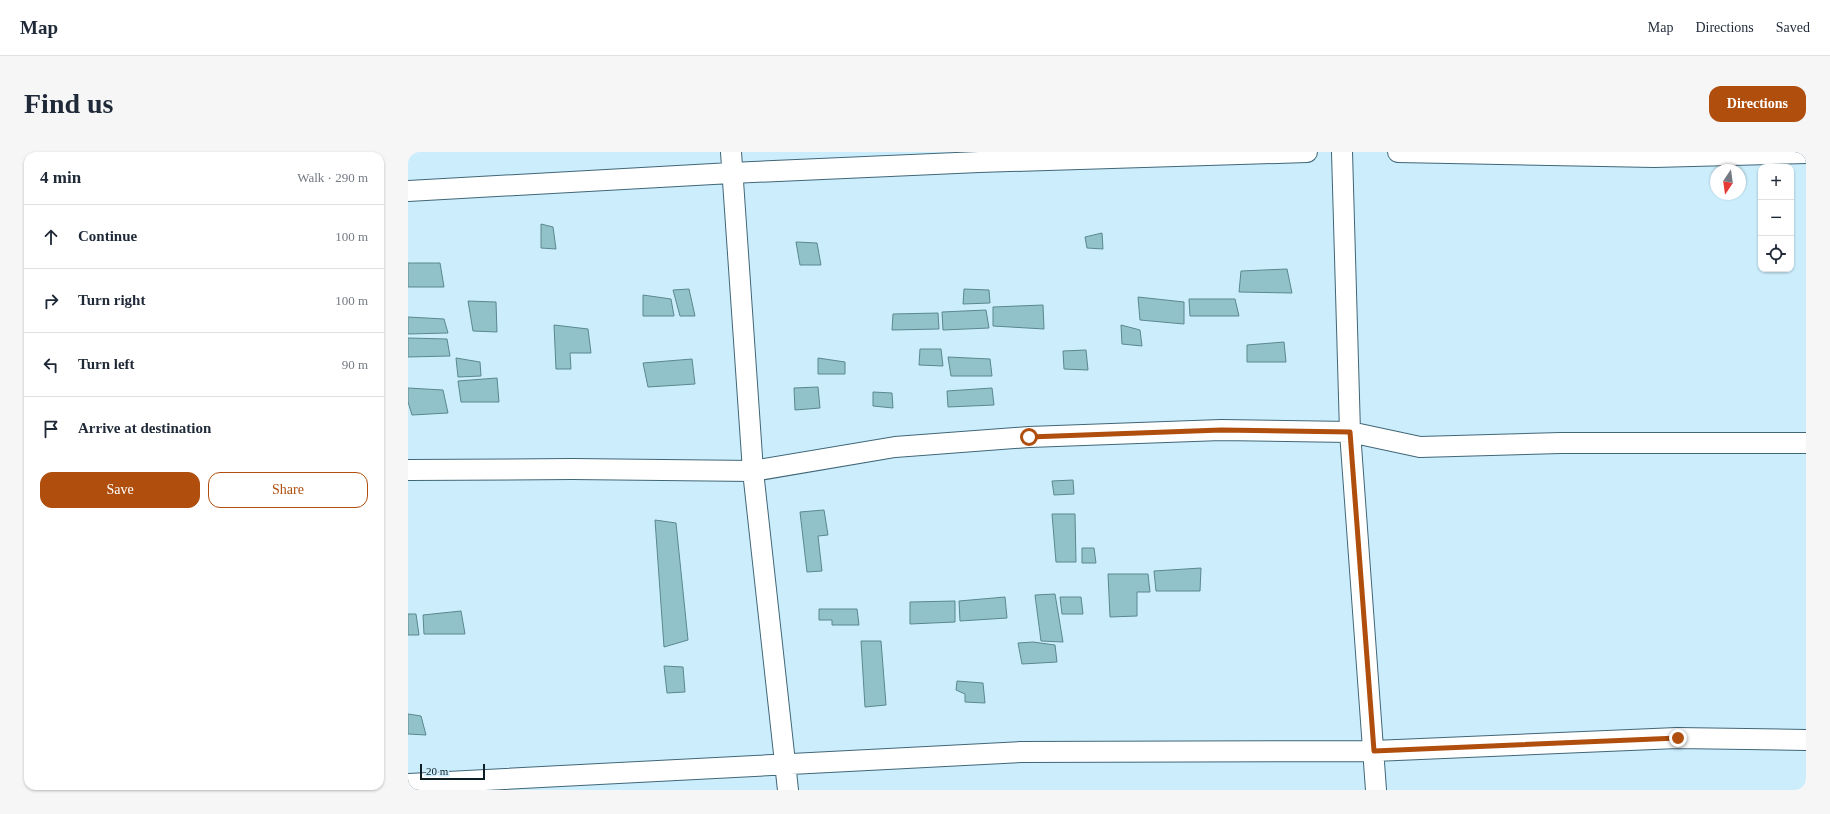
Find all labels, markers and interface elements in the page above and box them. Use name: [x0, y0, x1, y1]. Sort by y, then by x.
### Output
text: Map: [20, 17, 58, 38]
text: Map: [1648, 20, 1673, 35]
text: Directions: [1695, 20, 1754, 35]
text: Saved: [1776, 20, 1810, 35]
button: Directions: [1709, 86, 1806, 122]
text: Find us: [24, 88, 114, 119]
north arrow: [1710, 164, 1746, 200]
map controls: [1758, 164, 1794, 272]
button: +: [1758, 164, 1794, 200]
text: 4 min: [40, 168, 81, 187]
text: Walk · 290 m: [297, 170, 368, 185]
button: −: [1758, 200, 1794, 236]
icon: ahead: [40, 226, 62, 248]
text: Continue: [78, 228, 137, 244]
text: 100 m: [335, 229, 368, 244]
button: locate: [1758, 236, 1794, 272]
icon: right: [40, 290, 62, 312]
text: Turn right: [78, 292, 145, 308]
text: 100 m: [335, 293, 368, 308]
icon: left: [40, 354, 62, 376]
text: Turn left: [78, 356, 135, 372]
text: 90 m: [342, 357, 368, 372]
icon: arrive: [40, 418, 62, 440]
text: Arrive at destination: [78, 420, 211, 436]
route start: [1020, 428, 1038, 446]
button: Save: [40, 472, 200, 508]
button: Share: [208, 472, 368, 508]
route end: [1669, 729, 1687, 747]
scale bar: [420, 762, 485, 781]
text: 20 m: [426, 765, 448, 777]

